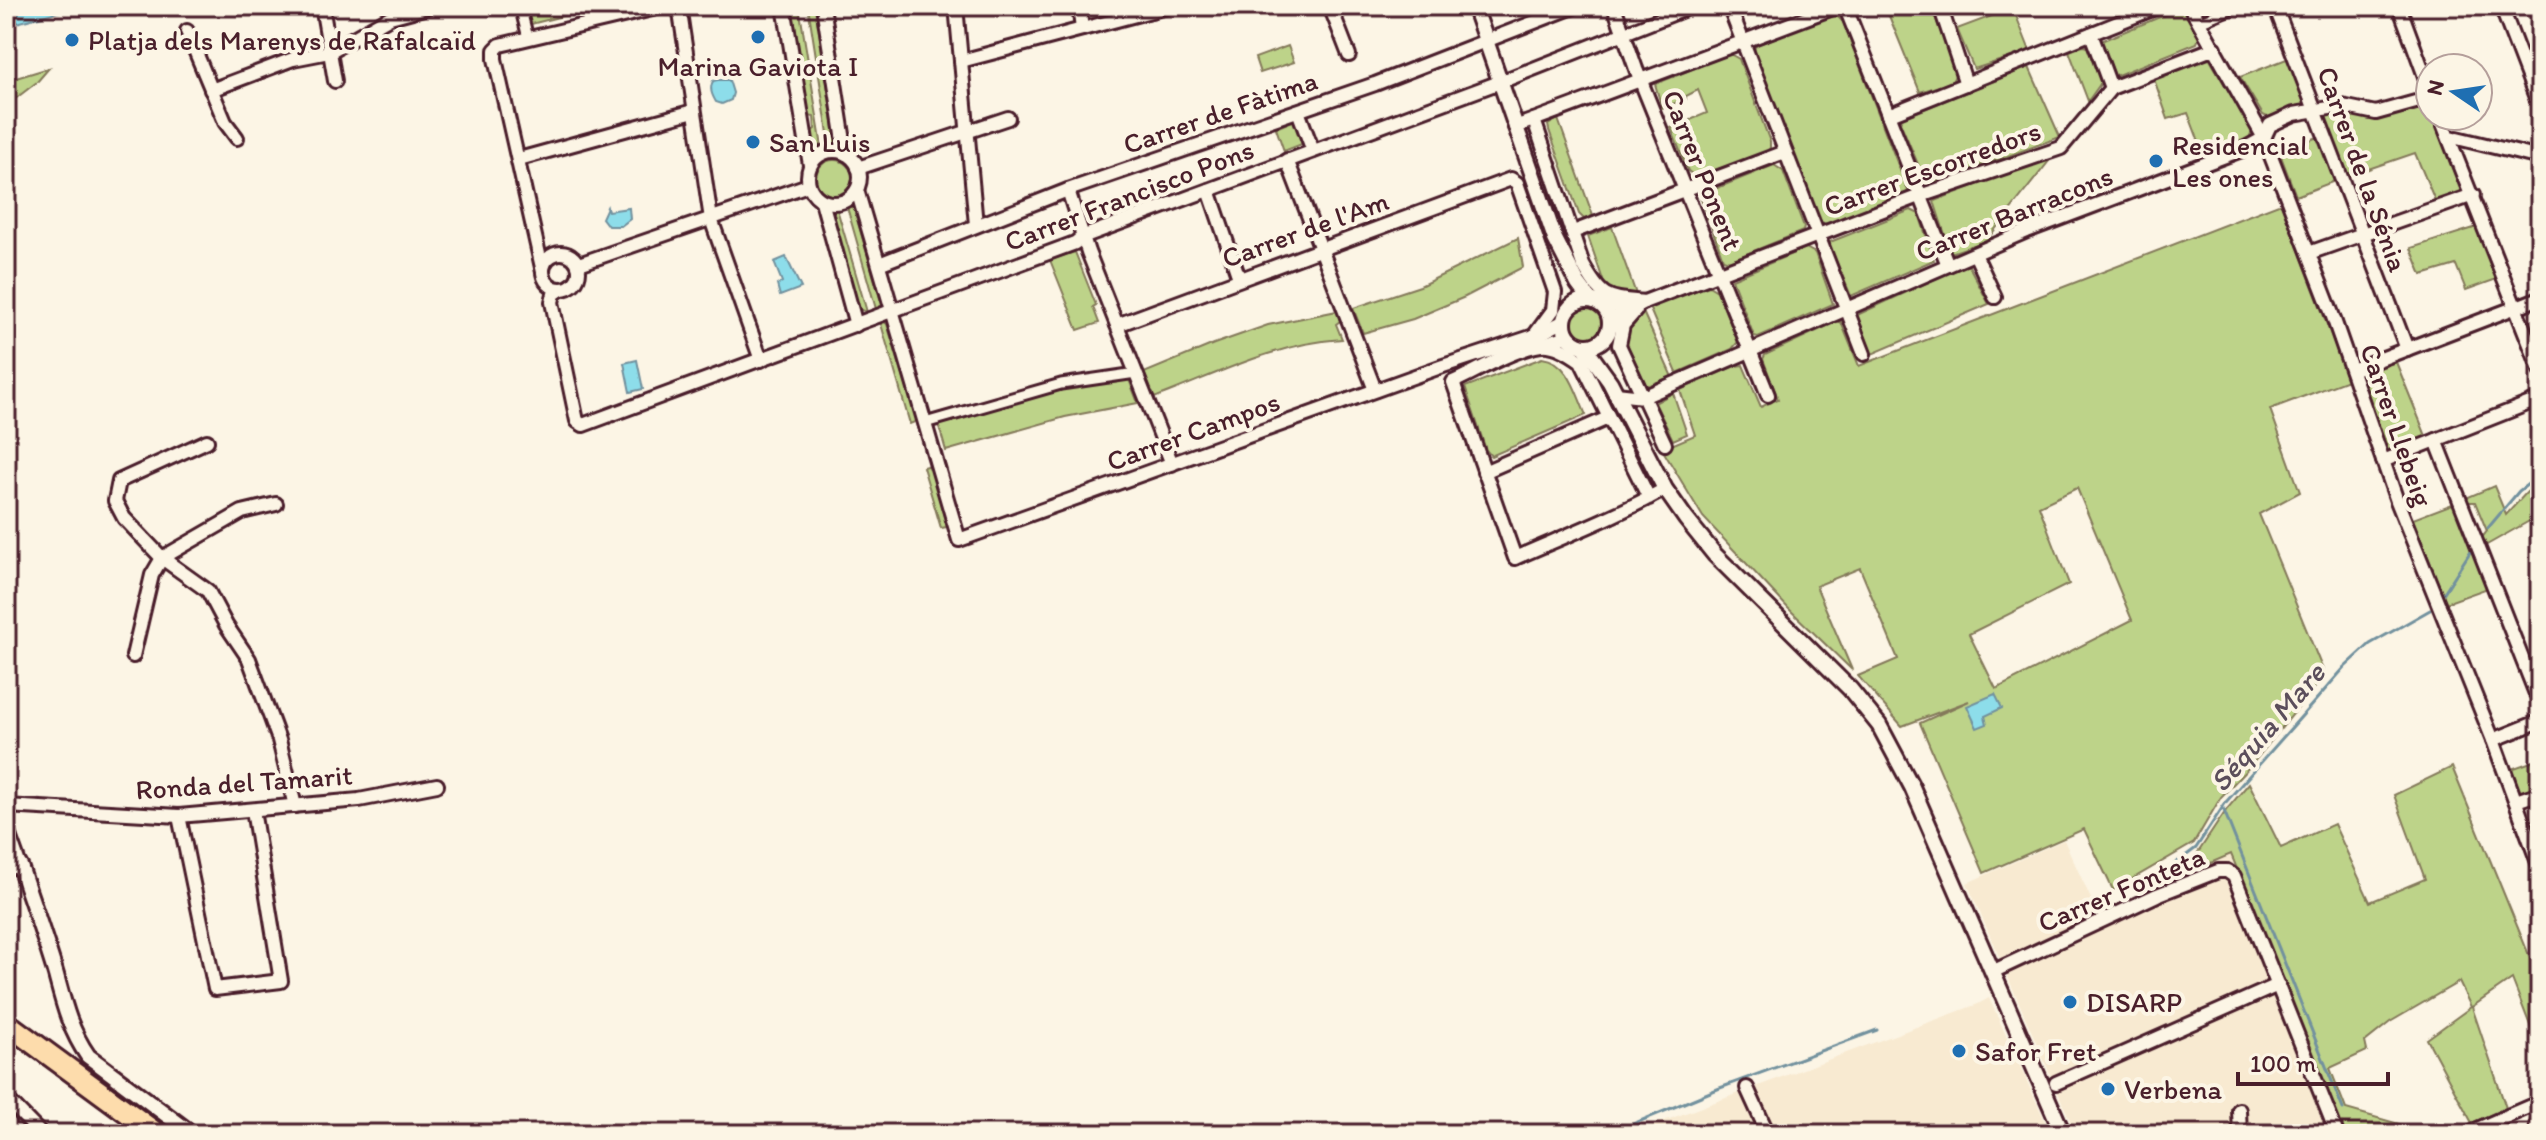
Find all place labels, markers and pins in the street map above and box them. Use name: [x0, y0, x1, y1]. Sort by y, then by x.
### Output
place label: Platja dels Marenys de Rafalcaïd: [88, 23, 476, 57]
marker: Marina Gaviota I: [749, 28, 767, 46]
marker: Platja dels Marenys de Rafalcaïd: [63, 31, 81, 49]
place label: Marina Gaviota I: [658, 49, 858, 83]
place label: San Luis: [769, 125, 870, 159]
place label: Residencial Les ones: [2172, 128, 2308, 194]
marker: San Luis: [744, 133, 762, 151]
marker: Residencial Les ones: [2147, 152, 2165, 170]
place label: DISARP: [2086, 985, 2182, 1019]
marker: DISARP: [2061, 993, 2079, 1011]
place label: Safor Fret: [1975, 1034, 2096, 1068]
marker: Safor Fret: [1950, 1042, 1968, 1060]
place label: Verbena: [2124, 1072, 2223, 1106]
marker: Verbena: [2099, 1080, 2117, 1098]

